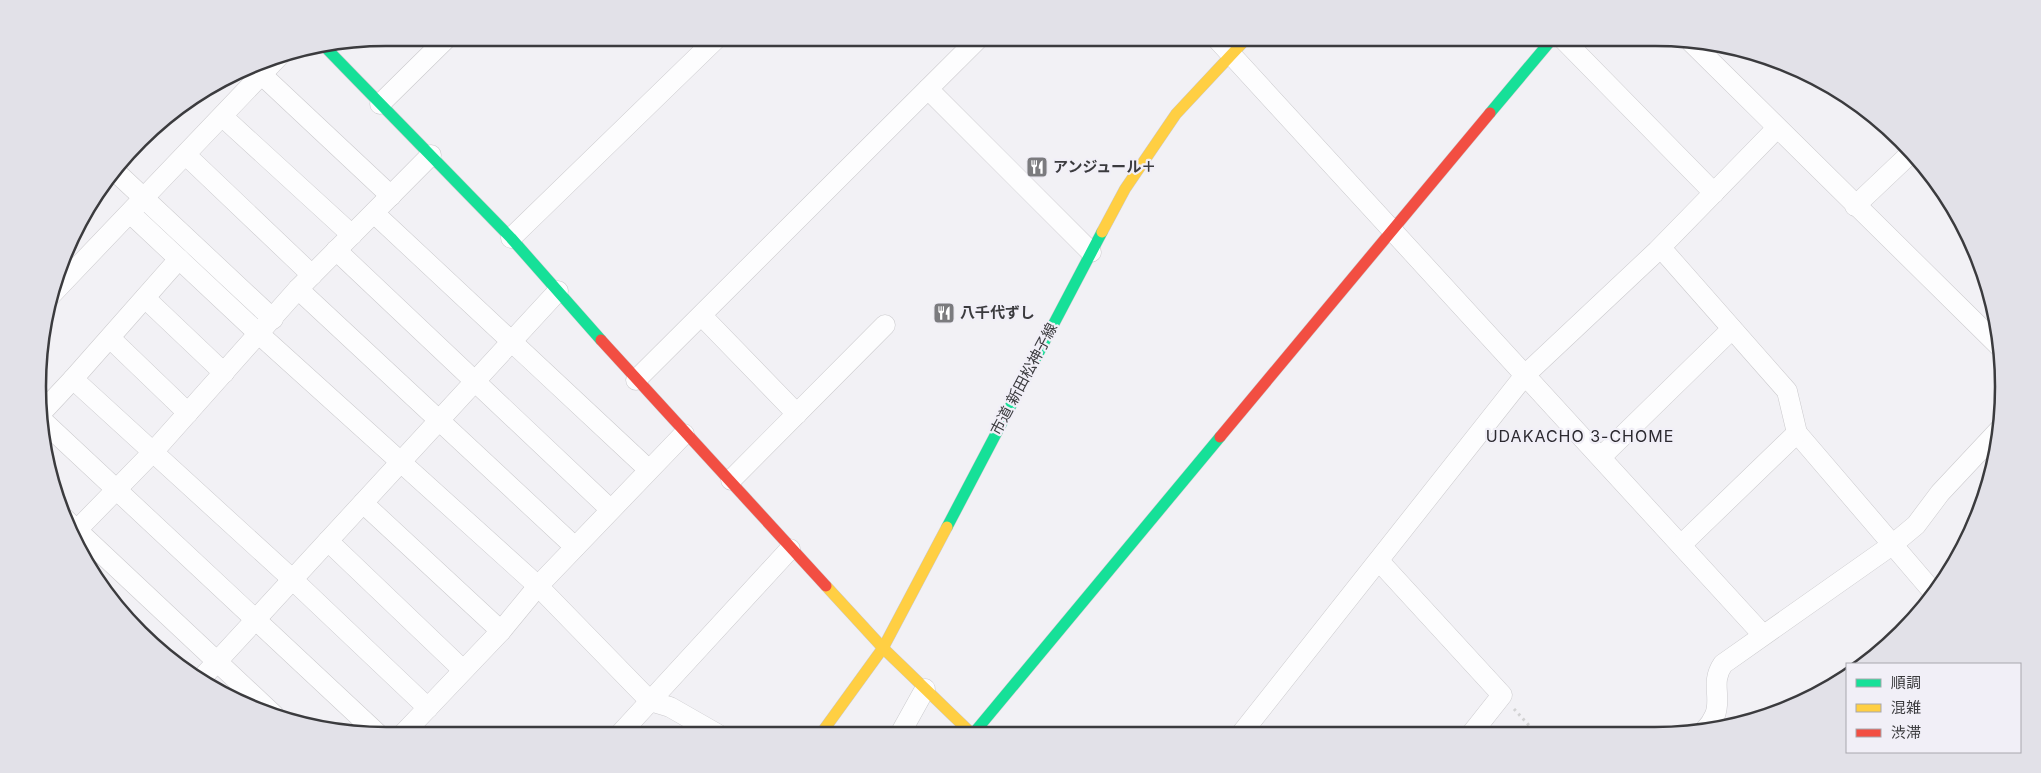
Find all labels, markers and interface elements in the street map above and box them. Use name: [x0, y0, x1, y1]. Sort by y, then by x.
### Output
restaurant icon: アンジュール＋: [1025, 155, 1049, 179]
place label: アンジュール＋: [1053, 157, 1156, 176]
restaurant icon: 八千代ずし: [932, 301, 956, 325]
place label: 八千代ずし: [960, 303, 1035, 322]
street label: 市道 新田松神子線: [986, 319, 1061, 438]
district label: UDAKACHO 3-CHOME: [1486, 426, 1674, 446]
legend: [1846, 663, 2021, 753]
text: 順調: [1891, 673, 1921, 692]
text: 混雑: [1891, 698, 1921, 717]
text: 渋滞: [1891, 723, 1921, 742]

